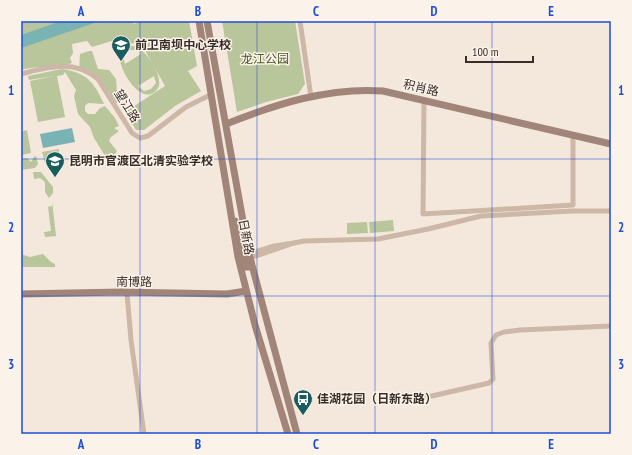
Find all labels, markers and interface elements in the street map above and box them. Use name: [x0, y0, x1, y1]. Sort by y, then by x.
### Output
text: A: [77, 3, 85, 20]
text: B: [195, 3, 201, 20]
text: C: [313, 3, 319, 20]
text: D: [431, 3, 438, 20]
text: E: [548, 3, 554, 20]
school or university icon: 前卫南坝中心学校: [110, 34, 132, 62]
place label: 前卫南坝中心学校: [135, 37, 231, 52]
scale bar: [466, 38, 533, 64]
text: 100 m: [472, 44, 499, 59]
park label: 龙江公园: [241, 51, 289, 66]
street label: 积肖路: [402, 76, 440, 99]
text: 1: [8, 82, 14, 99]
text: 1: [618, 82, 624, 99]
street label: 望江路: [112, 86, 143, 125]
school or university icon: 昆明市官渡区北清实验学校: [44, 150, 66, 178]
place label: 昆明市官渡区北清实验学校: [69, 153, 213, 168]
street label: 日新路: [236, 218, 257, 256]
text: 2: [8, 219, 14, 236]
text: 2: [618, 219, 624, 236]
street label: 南博路: [116, 274, 152, 289]
text: 3: [8, 356, 14, 373]
text: 3: [618, 356, 624, 373]
bus stop icon: 佳湖花园（日新东路）: [292, 388, 314, 416]
place label: 佳湖花园（日新东路）: [317, 391, 437, 406]
text: A: [77, 436, 85, 453]
text: B: [195, 436, 201, 453]
text: C: [313, 436, 319, 453]
text: D: [431, 436, 438, 453]
text: E: [548, 436, 554, 453]

